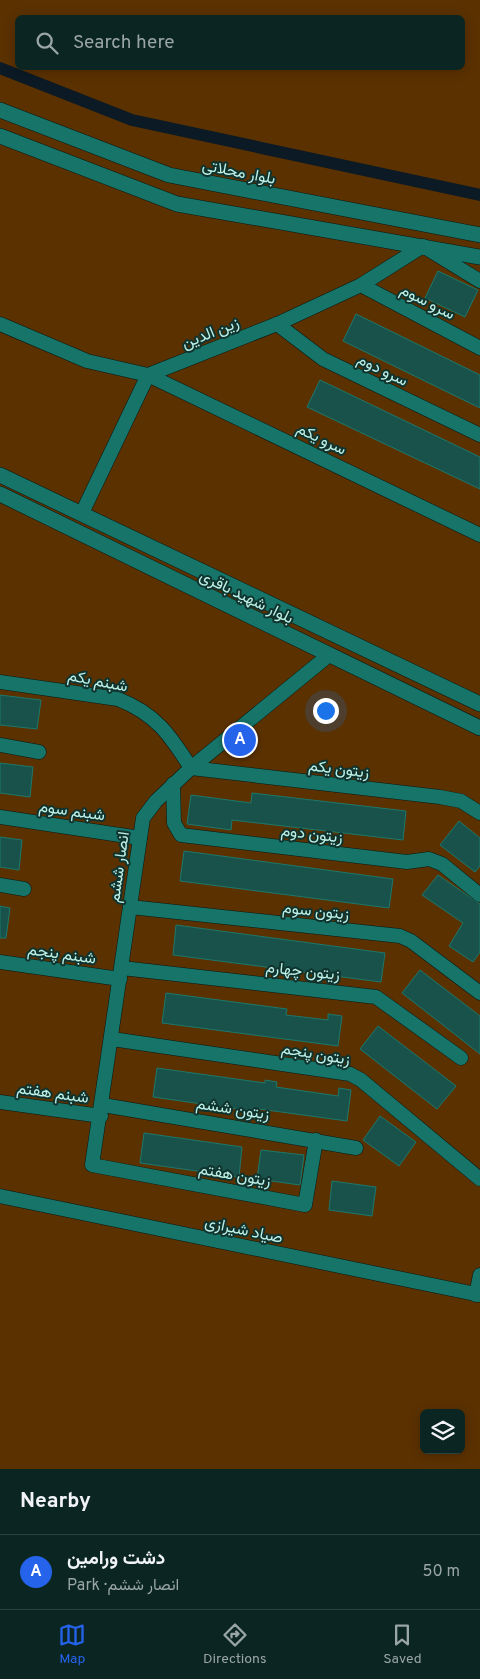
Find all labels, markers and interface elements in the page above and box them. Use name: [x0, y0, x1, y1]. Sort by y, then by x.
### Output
search box: [15, 15, 465, 70]
icon: search: [33, 29, 61, 57]
text: Search here: [73, 31, 175, 55]
street label: بلوار محلاتی: [200, 156, 277, 190]
street label: سرو سوم: [396, 281, 458, 325]
street label: زین الدین: [179, 313, 242, 354]
street label: سرو دوم: [354, 350, 411, 392]
street label: سرو یکم: [293, 419, 349, 460]
street label: بلوار شهید باقری: [196, 566, 296, 629]
street label: شبنم یکم: [66, 666, 129, 698]
your location: [313, 698, 339, 724]
pin: A: [224, 721, 256, 759]
street label: زیتون یکم: [307, 756, 370, 784]
street label: شبنم سوم: [37, 797, 106, 827]
street label: زیتون دوم: [280, 821, 344, 849]
street label: انصار ششم: [105, 830, 135, 904]
street label: زیتون سوم: [281, 899, 350, 925]
street label: شبنم پنجم: [26, 940, 97, 970]
street label: زیتون چهارم: [265, 958, 341, 986]
street label: زیتون پنجم: [280, 1039, 352, 1071]
street label: شبنم هفتم: [15, 1079, 90, 1109]
street label: زیتون ششم: [194, 1094, 271, 1126]
street label: زیتون هفتم: [197, 1160, 272, 1192]
street label: صیاد شیرازی: [203, 1213, 284, 1249]
map controls: [420, 1409, 465, 1454]
button: layers: [420, 1409, 465, 1454]
text: Nearby: [20, 1488, 91, 1515]
text: دشت ورامین: [67, 1547, 165, 1571]
text: A: [30, 1562, 42, 1582]
text: 50 m: [423, 1562, 460, 1582]
text: Park · انصار ششم: [67, 1576, 179, 1596]
tab: Map: [58, 1621, 86, 1668]
tab: Directions: [203, 1621, 267, 1668]
tab: Saved: [383, 1621, 422, 1668]

